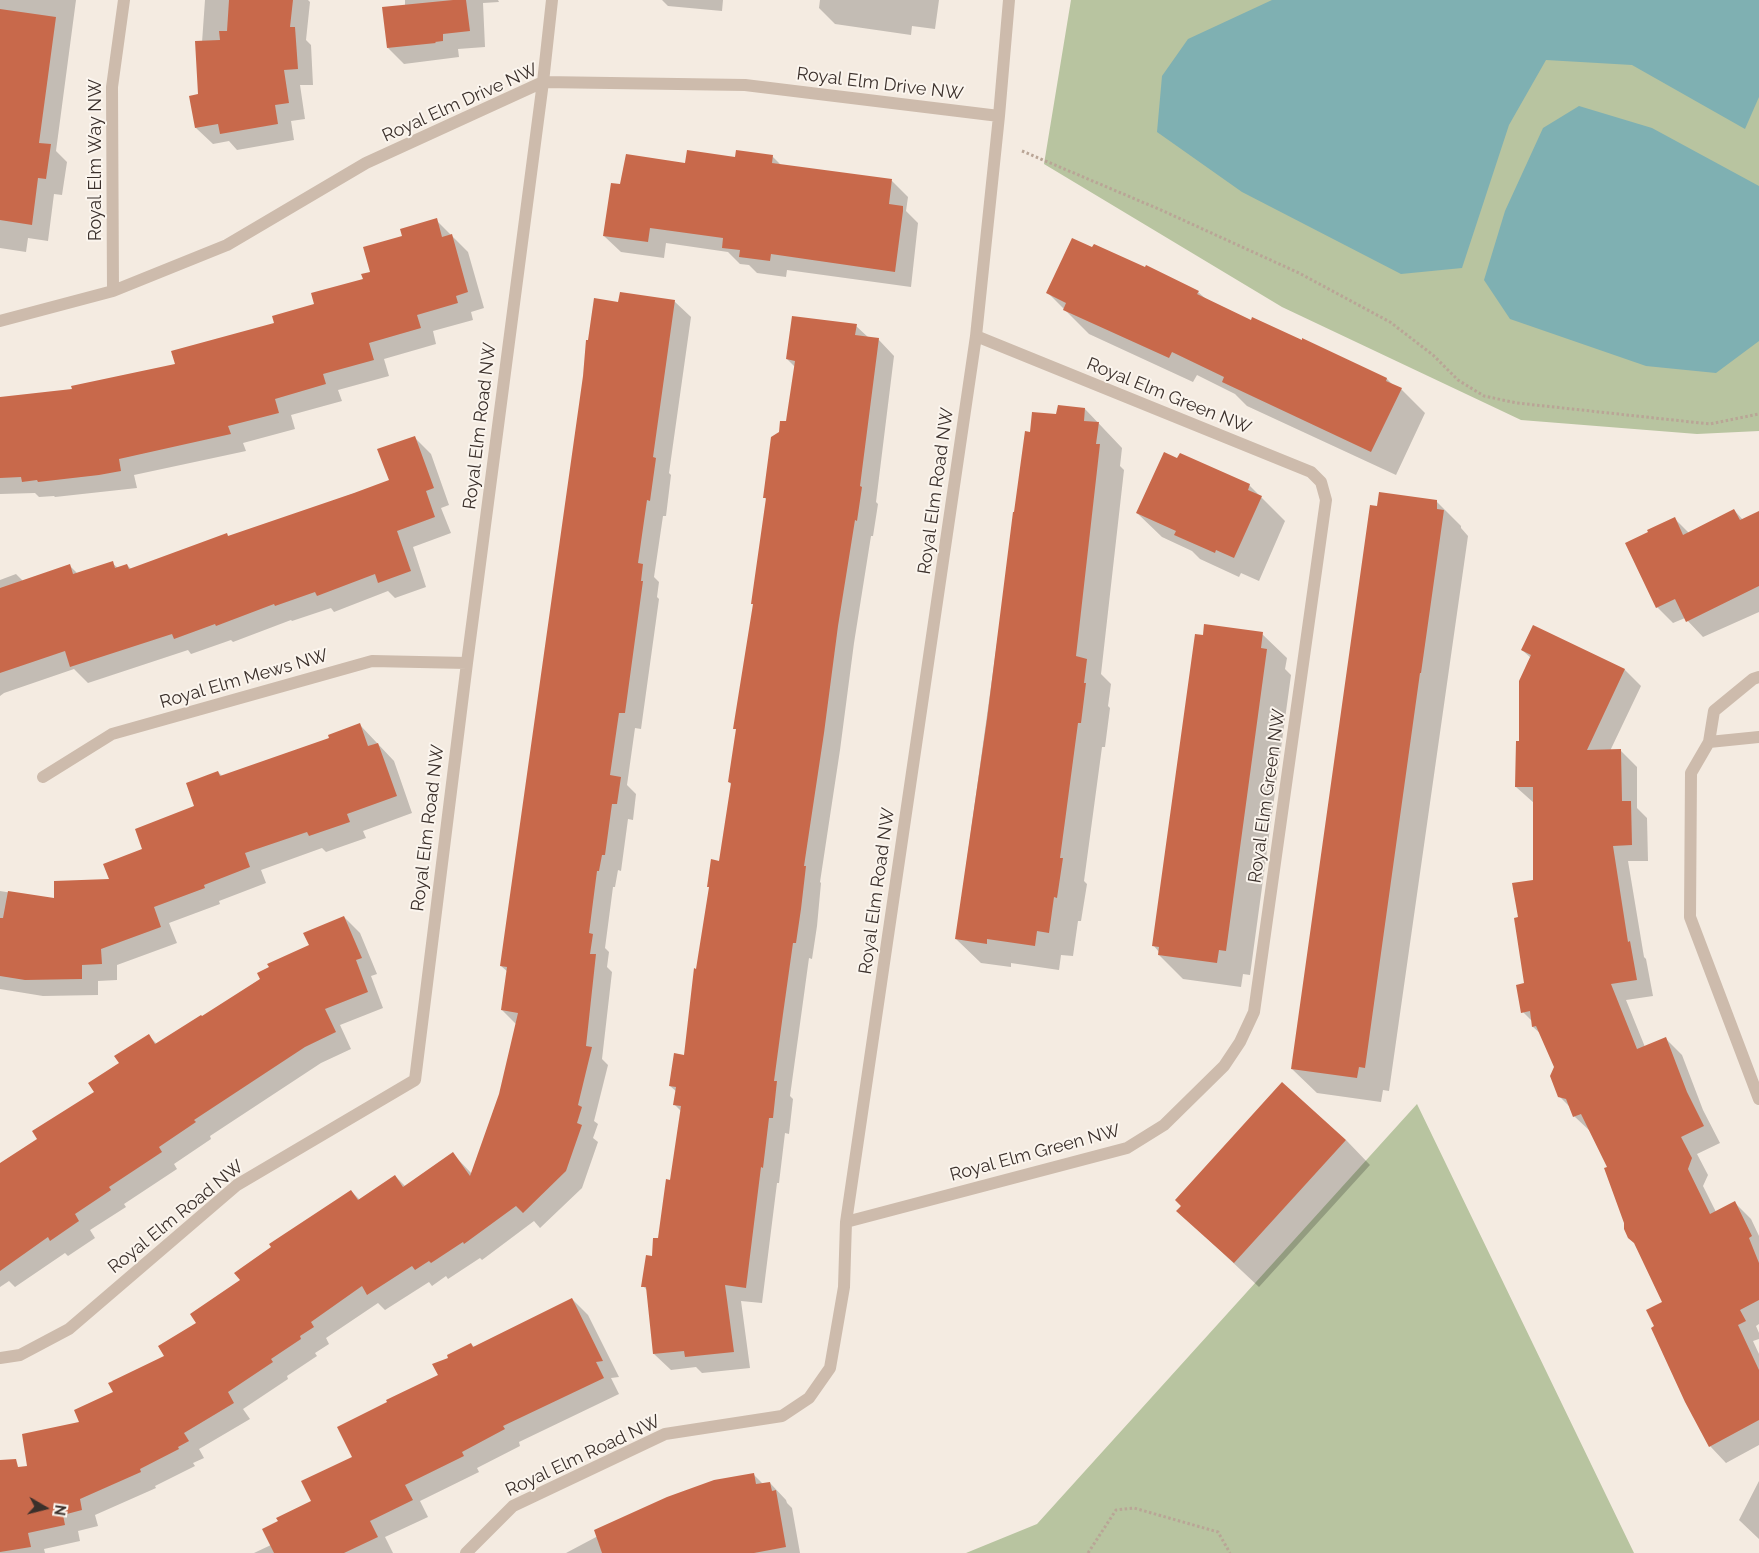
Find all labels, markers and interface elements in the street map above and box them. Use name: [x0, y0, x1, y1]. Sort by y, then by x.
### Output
street label: Royal Elm Drive NW: [379, 59, 541, 147]
street label: Royal Elm Drive NW: [795, 63, 965, 105]
street label: Royal Elm Way NW: [85, 79, 107, 241]
street label: Royal Elm Road NW: [459, 341, 501, 511]
street label: Royal Elm Green NW: [1084, 353, 1254, 439]
street label: Royal Elm Road NW: [914, 406, 958, 576]
street label: Royal Elm Mews NW: [157, 645, 331, 713]
street label: Royal Elm Green NW: [1244, 708, 1290, 884]
street label: Royal Elm Road NW: [407, 743, 449, 913]
street label: Royal Elm Road NW: [855, 806, 899, 976]
street label: Royal Elm Green NW: [947, 1120, 1123, 1186]
street label: Royal Elm Road NW: [104, 1156, 248, 1278]
street label: Royal Elm Road NW: [502, 1411, 664, 1501]
north arrow: [20, 1483, 70, 1533]
text: N: [51, 1504, 69, 1516]

